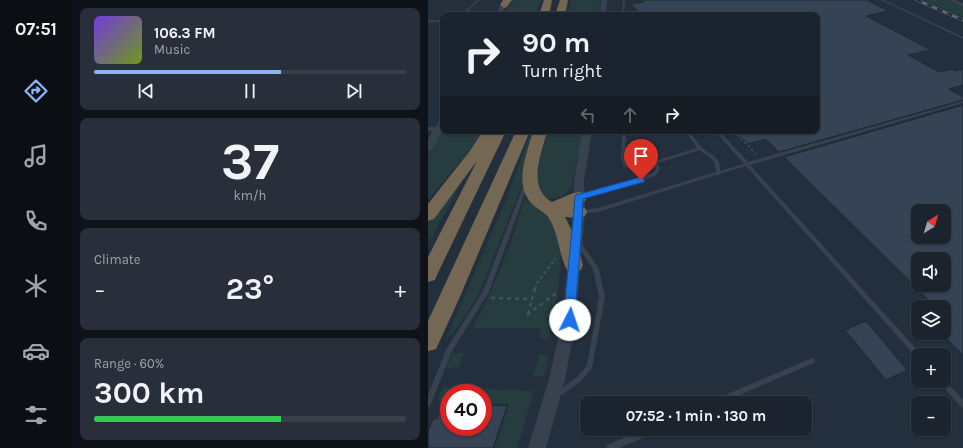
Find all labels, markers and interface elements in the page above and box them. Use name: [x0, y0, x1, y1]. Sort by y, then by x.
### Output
text: 07:51: [15, 18, 57, 40]
text: 106.3 FM: [154, 24, 216, 42]
text: 90 m: [522, 26, 590, 59]
icon: right: [456, 28, 508, 80]
text: Music: [154, 42, 190, 57]
text: Turn right: [522, 60, 602, 82]
icon: directions: [22, 77, 50, 105]
icon: previous: [135, 80, 157, 102]
icon: pause: [239, 80, 261, 102]
icon: next: [343, 80, 365, 102]
icon: left: [577, 104, 599, 126]
icon: ahead: [619, 104, 641, 126]
icon: right: [661, 104, 683, 126]
text: 37: [221, 131, 279, 192]
pin: [624, 139, 658, 180]
icon: music: [22, 142, 50, 170]
icon: arrive: [630, 145, 652, 167]
text: km/h: [234, 188, 266, 203]
north arrow: [911, 204, 951, 244]
map controls: [911, 204, 951, 436]
icon: phone: [22, 207, 50, 235]
text: Climate: [94, 252, 140, 267]
button: sound: [911, 252, 951, 292]
text: 23°: [226, 271, 274, 307]
icon: climate: [22, 272, 50, 300]
text: −: [94, 277, 106, 303]
text: +: [394, 277, 406, 303]
position arrow: [549, 299, 591, 341]
button: layers: [911, 300, 951, 340]
icon: car: [22, 337, 50, 365]
button: +: [911, 348, 951, 388]
text: Range · 60%: [94, 356, 164, 371]
text: 300 km: [94, 375, 204, 411]
speed limit sign: 40: [440, 384, 492, 436]
button: −: [911, 396, 951, 436]
icon: filters: [22, 401, 50, 429]
text: 07:52 · 1 min · 130 m: [626, 407, 766, 425]

